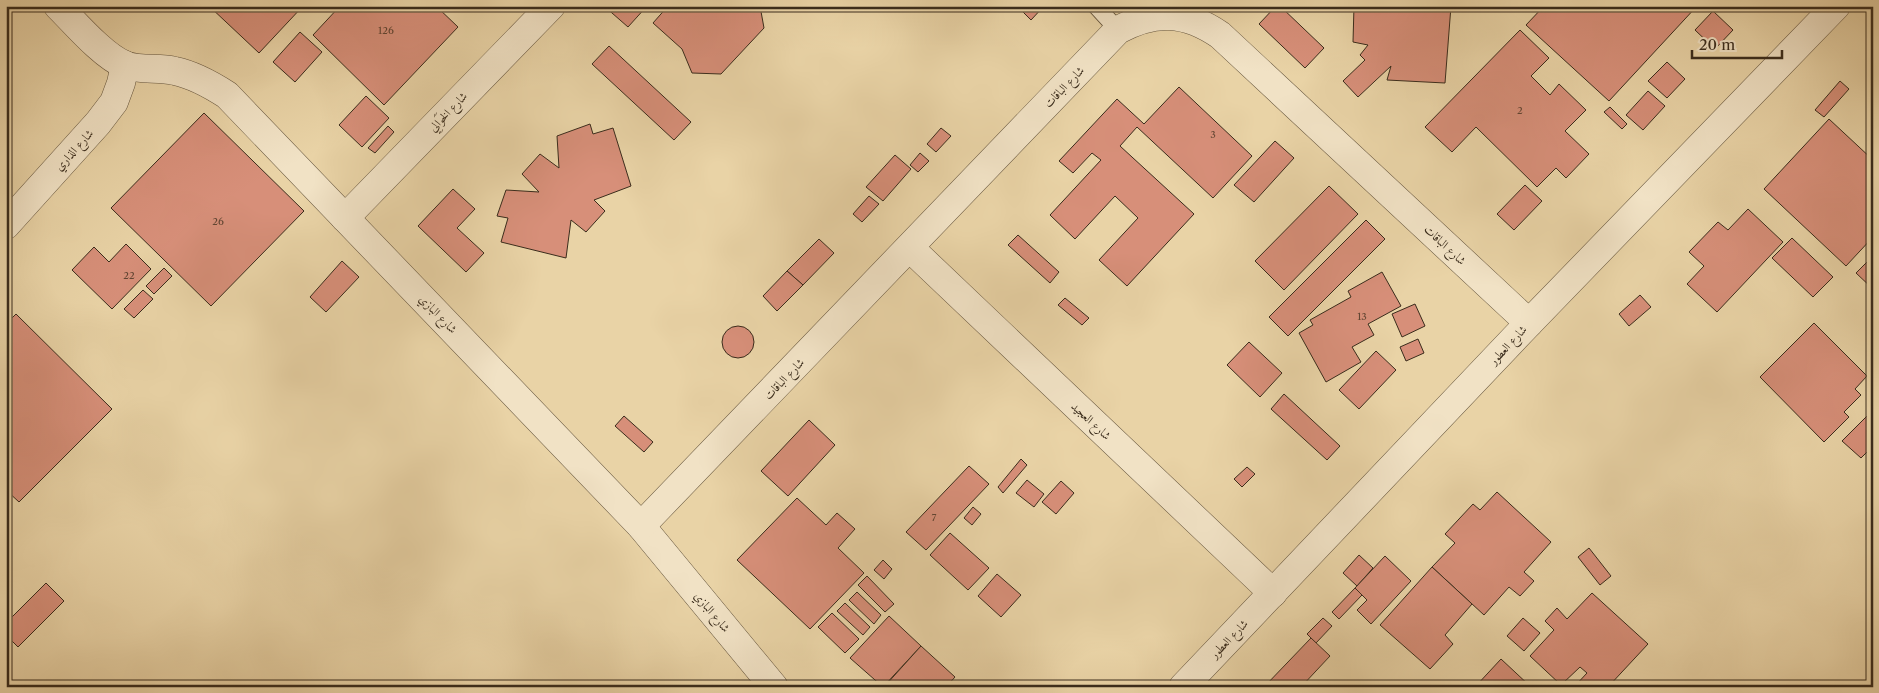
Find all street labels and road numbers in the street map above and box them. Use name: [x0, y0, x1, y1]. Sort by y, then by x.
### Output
street label: شارع الباقات: [1040, 63, 1090, 113]
street label: شارع الخَوَالِي: [424, 88, 473, 137]
street label: شارع الذاري: [51, 126, 99, 176]
street label: شارع الباقات: [1419, 221, 1470, 271]
street label: شارع البازي: [413, 291, 461, 339]
street label: شارع العطور: [1485, 322, 1533, 371]
street label: شارع الباقات: [760, 355, 810, 405]
street label: شارع العجيد: [1066, 398, 1115, 446]
street label: شارع البازي: [688, 588, 734, 638]
street label: شارع العطور: [1206, 616, 1254, 665]

